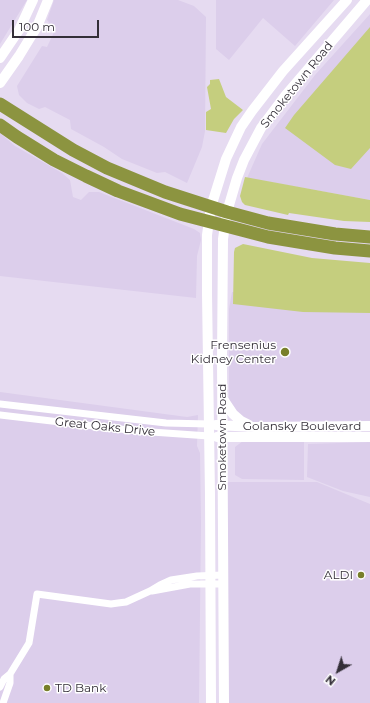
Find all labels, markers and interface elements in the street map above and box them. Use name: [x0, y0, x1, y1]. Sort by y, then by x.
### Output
scale bar: [14, 12, 101, 38]
text: 100 m: [19, 19, 55, 34]
street label: Smoketown Road: [258, 39, 336, 131]
place label: Frensenius Kidney Center: [191, 338, 276, 366]
marker: Frensenius Kidney Center: [279, 346, 291, 358]
street label: Smoketown Road: [215, 384, 229, 490]
street label: Great Oaks Drive: [54, 415, 156, 439]
street label: Golansky Boulevard: [243, 419, 361, 433]
place label: ALDI: [324, 568, 353, 582]
marker: ALDI: [356, 570, 366, 580]
north arrow: [318, 651, 358, 691]
text: N: [323, 672, 338, 689]
place label: TD Bank: [55, 681, 106, 695]
marker: TD Bank: [42, 683, 52, 693]

